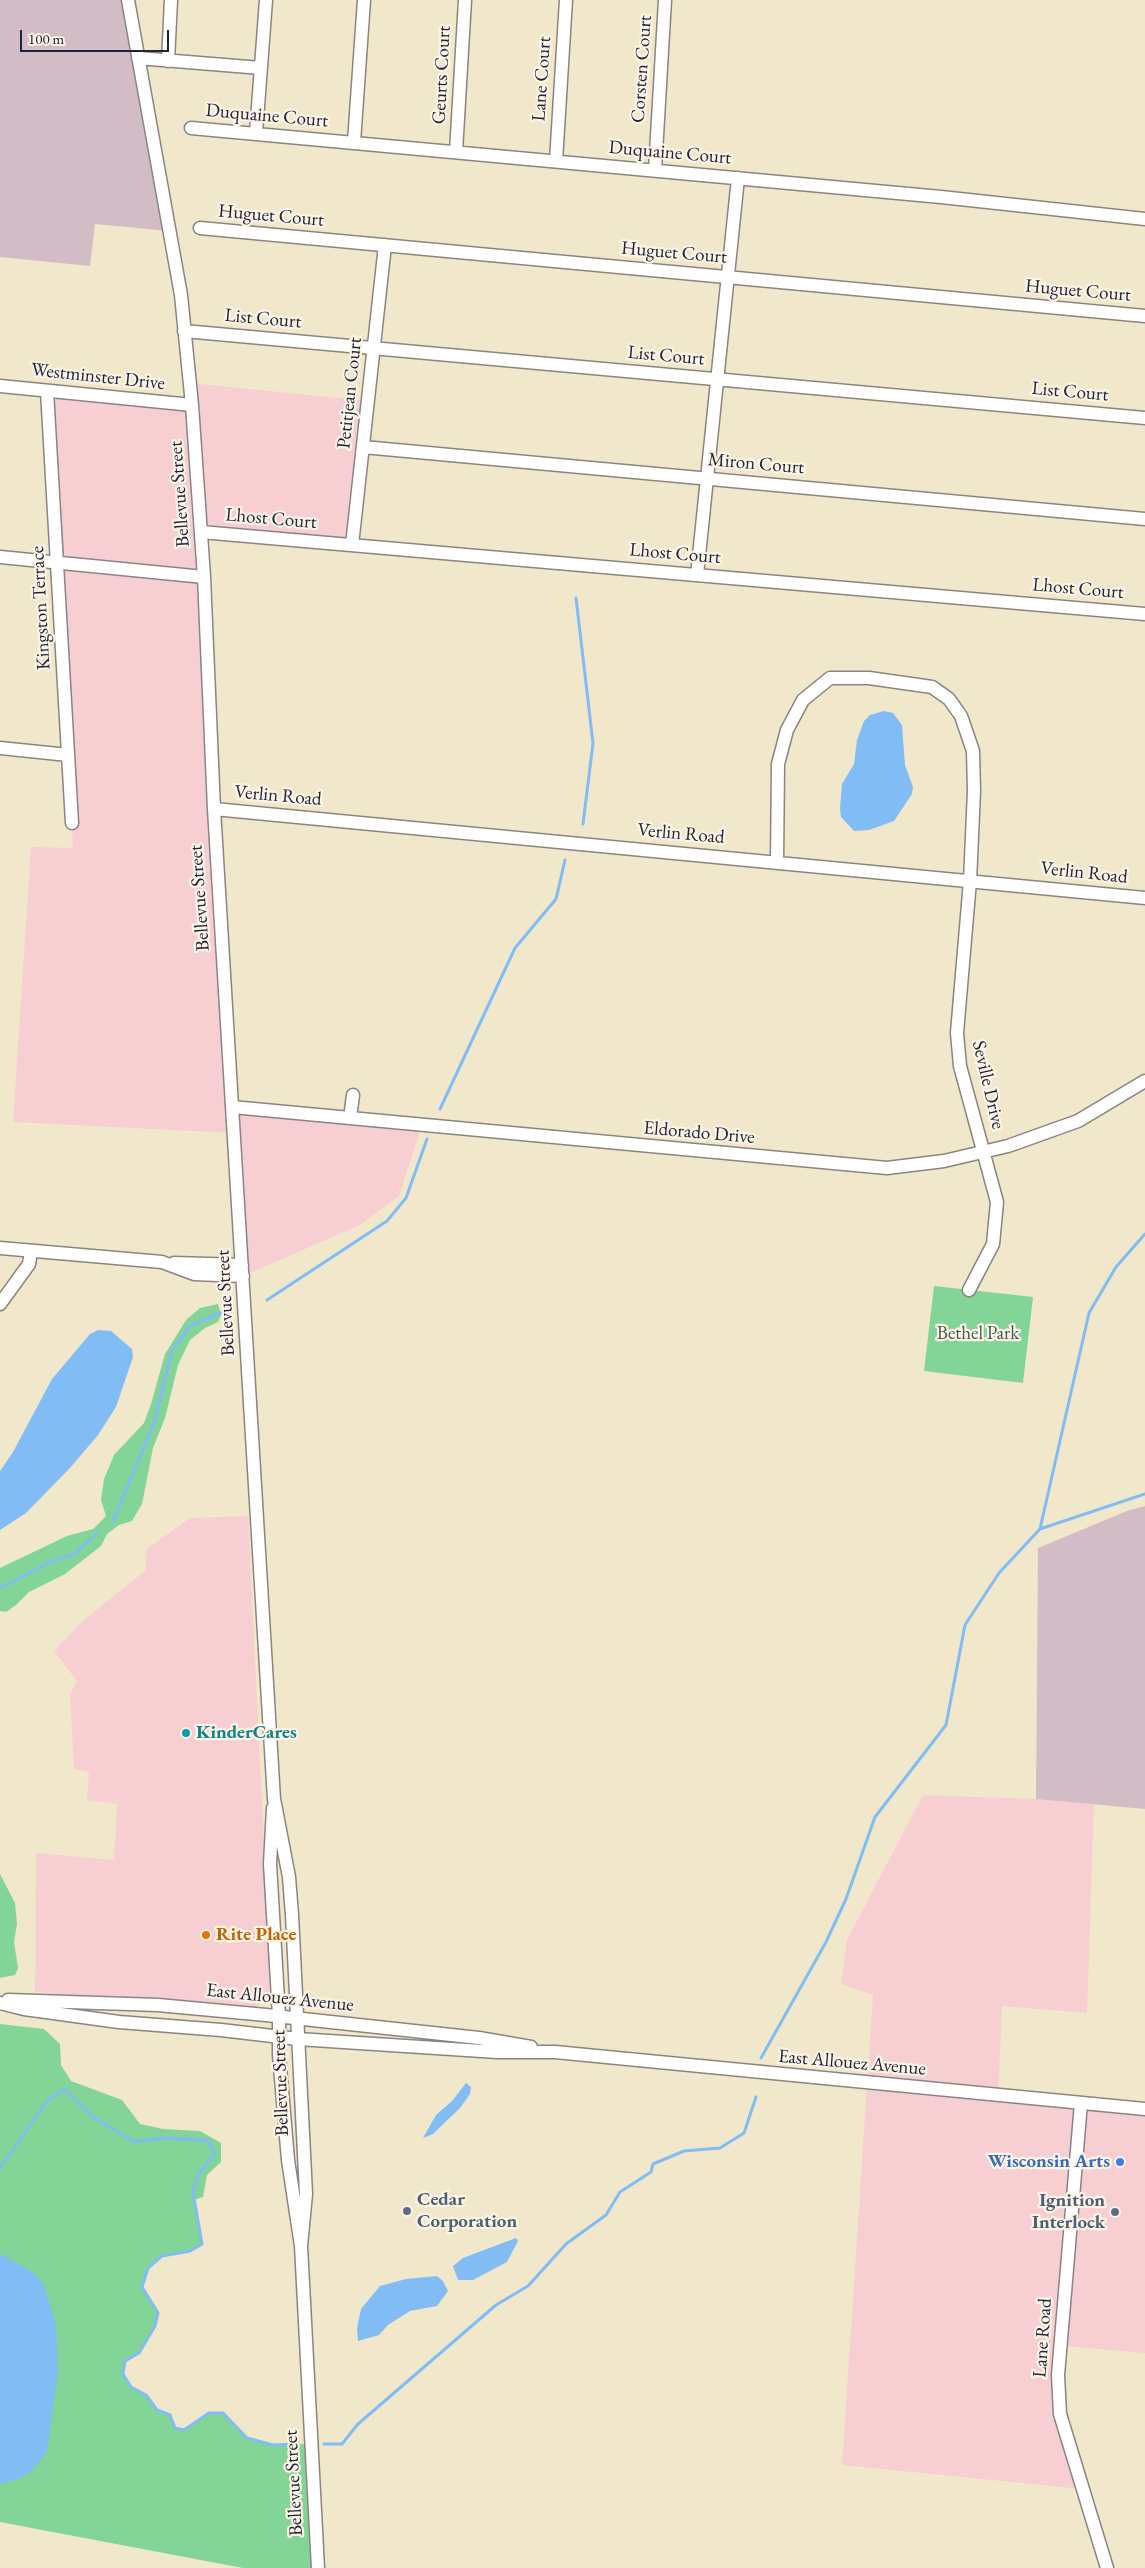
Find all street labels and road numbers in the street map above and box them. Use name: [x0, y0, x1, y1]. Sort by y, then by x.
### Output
street label: Corsten Court: [627, 14, 657, 124]
street label: Geurts Court: [428, 25, 456, 125]
street label: Lane Court: [528, 36, 556, 122]
street label: Duquaine Court: [205, 99, 329, 133]
street label: Duquaine Court: [608, 136, 732, 170]
street label: Huguet Court: [217, 200, 325, 232]
street label: Huguet Court: [620, 237, 728, 269]
street label: Huguet Court: [1024, 275, 1132, 307]
street label: List Court: [224, 304, 302, 334]
street label: Petitjean Court: [333, 336, 367, 450]
street label: List Court: [627, 341, 705, 371]
street label: Westminster Drive: [30, 359, 166, 395]
street label: List Court: [1031, 377, 1109, 407]
street label: Bellevue Street: [165, 440, 195, 548]
street label: Miron Court: [707, 448, 805, 480]
street label: Lhost Court: [224, 504, 318, 534]
street label: Lhost Court: [628, 539, 722, 569]
street label: Kingston Terrace: [26, 545, 56, 671]
street label: Lhost Court: [1031, 574, 1125, 604]
street label: Verlin Road: [233, 781, 323, 811]
street label: Verlin Road: [636, 819, 726, 849]
street label: Bellevue Street: [185, 844, 215, 952]
street label: Verlin Road: [1039, 857, 1129, 889]
street label: Seville Drive: [967, 1039, 1009, 1131]
street label: Eldorado Drive: [642, 1117, 756, 1149]
street label: Bellevue Street: [212, 1249, 240, 1357]
street label: East Allouez Avenue: [205, 1979, 355, 2017]
street label: Bellevue Street: [268, 2029, 294, 2137]
street label: East Allouez Avenue: [777, 2045, 927, 2081]
street label: Lane Road: [1029, 2297, 1057, 2379]
street label: Bellevue Street: [280, 2429, 308, 2537]

